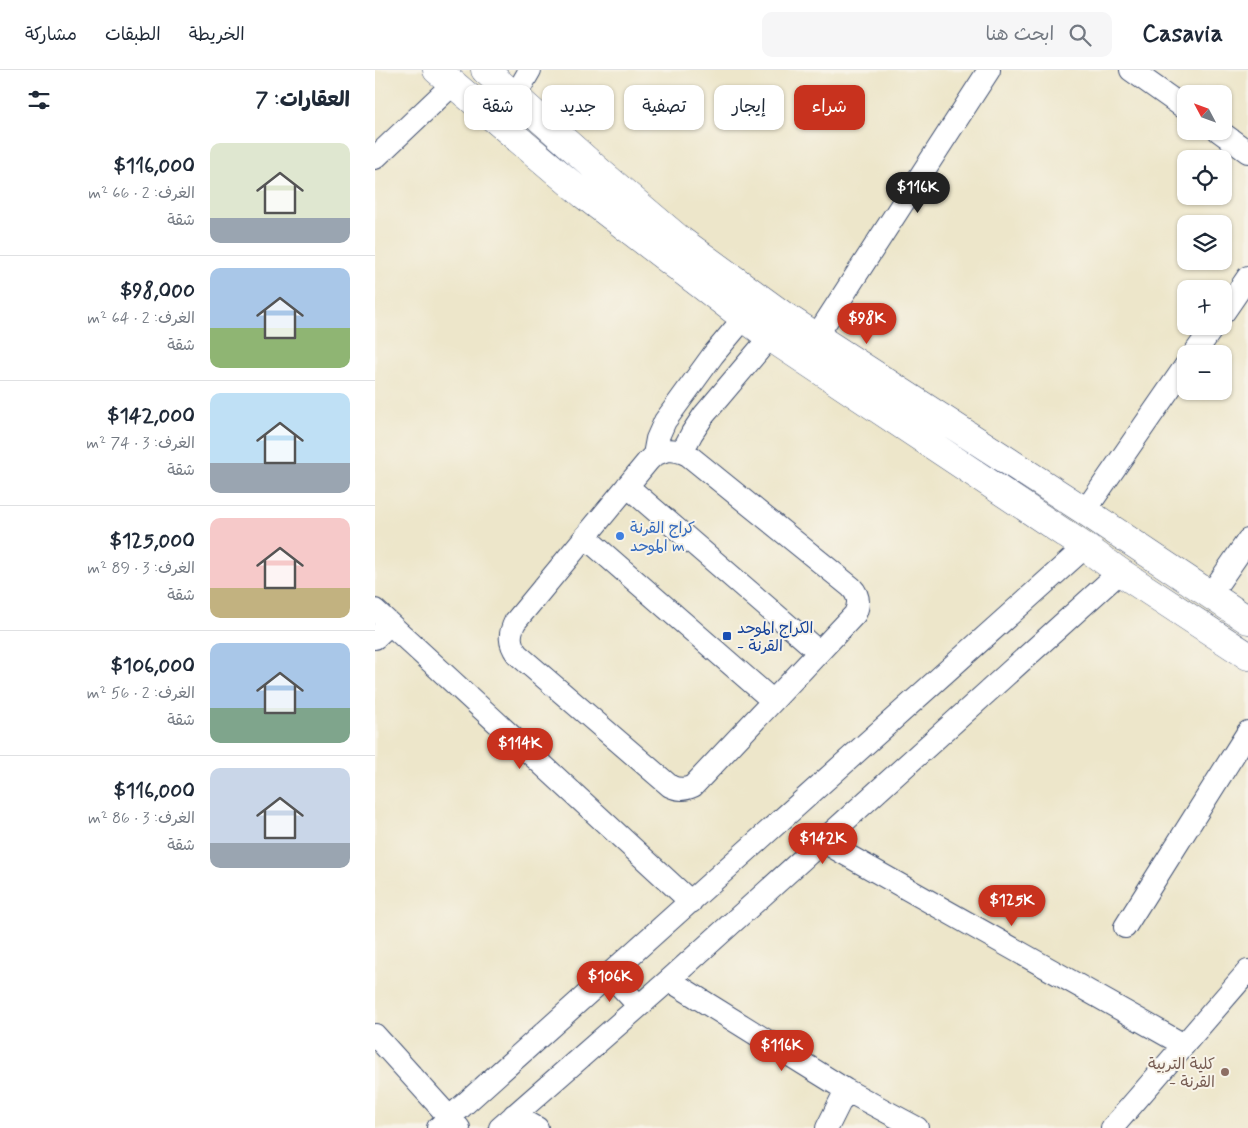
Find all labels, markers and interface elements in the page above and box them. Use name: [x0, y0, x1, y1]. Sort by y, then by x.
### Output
search box: [762, 12, 1112, 57]
text: Casavia: [1142, 19, 1223, 50]
icon: search: [1066, 21, 1094, 49]
text: ابحث هنا: [986, 22, 1054, 47]
text: مشاركة: [25, 23, 77, 47]
text: الطبقات: [105, 23, 161, 47]
text: الخريطة: [189, 23, 245, 47]
chip: شقة: [464, 85, 532, 130]
chip: جديد: [542, 85, 614, 130]
chip: تصفية: [624, 85, 704, 130]
chip: إيجار: [714, 85, 784, 130]
chip: شراء: [794, 85, 865, 130]
north arrow: [1177, 85, 1233, 140]
map controls: [1177, 85, 1232, 400]
icon: filters: [25, 86, 53, 114]
text: العقارات: 7: [256, 86, 350, 114]
button: locate: [1177, 150, 1232, 205]
text: $116,000: [113, 152, 195, 180]
icon: home: [250, 163, 310, 223]
pin: $116K: [883, 172, 953, 214]
text: $116K: [897, 177, 939, 198]
text: الغرف: 2 · 66 m²: [88, 183, 195, 204]
text: شقة: [167, 210, 195, 231]
button: layers: [1177, 215, 1232, 270]
text: $98,000: [120, 277, 195, 305]
button: +: [1177, 280, 1232, 335]
icon: home: [250, 288, 310, 348]
pin: $98K: [837, 302, 897, 345]
text: الغرف: 2 · 64 m²: [87, 308, 195, 329]
text: $98K: [848, 308, 886, 329]
text: شقة: [167, 335, 195, 356]
button: −: [1177, 345, 1232, 400]
text: $142,000: [107, 402, 195, 430]
icon: home: [250, 413, 310, 473]
text: الغرف: 3 · 74 m²: [86, 433, 195, 454]
text: شقة: [167, 460, 195, 481]
place label: كراج القرنة الموحد m: [630, 518, 695, 557]
text: $125,000: [110, 527, 195, 555]
marker: كراج القرنة الموحد m: [614, 530, 626, 542]
icon: home: [250, 538, 310, 598]
text: الغرف: 3 · 89 m²: [87, 558, 195, 579]
text: شقة: [167, 585, 195, 606]
place label: الكراج الموحد - القرنة: [737, 618, 814, 657]
marker: الكراج الموحد - القرنة: [721, 630, 733, 642]
text: $106,000: [110, 652, 195, 680]
icon: home: [250, 663, 310, 723]
text: الغرف: 2 · 56 m²: [87, 683, 195, 704]
text: شقة: [167, 710, 195, 731]
pin: $114K: [485, 728, 555, 770]
text: $114K: [498, 733, 542, 754]
text: $116,000: [113, 777, 195, 805]
icon: home: [250, 788, 310, 848]
text: الغرف: 3 · 86 m²: [88, 808, 195, 829]
pin: $142K: [788, 822, 858, 865]
text: $142K: [799, 828, 847, 849]
text: شقة: [167, 835, 195, 856]
pin: $125K: [977, 884, 1047, 927]
text: $125K: [989, 890, 1035, 911]
pin: $106K: [575, 960, 645, 1003]
text: $106K: [588, 966, 632, 987]
pin: $116K: [747, 1030, 817, 1072]
text: $116K: [761, 1035, 803, 1056]
place label: كلية التربية - القرنة: [1148, 1054, 1215, 1093]
marker: كلية التربية - القرنة: [1219, 1066, 1231, 1078]

